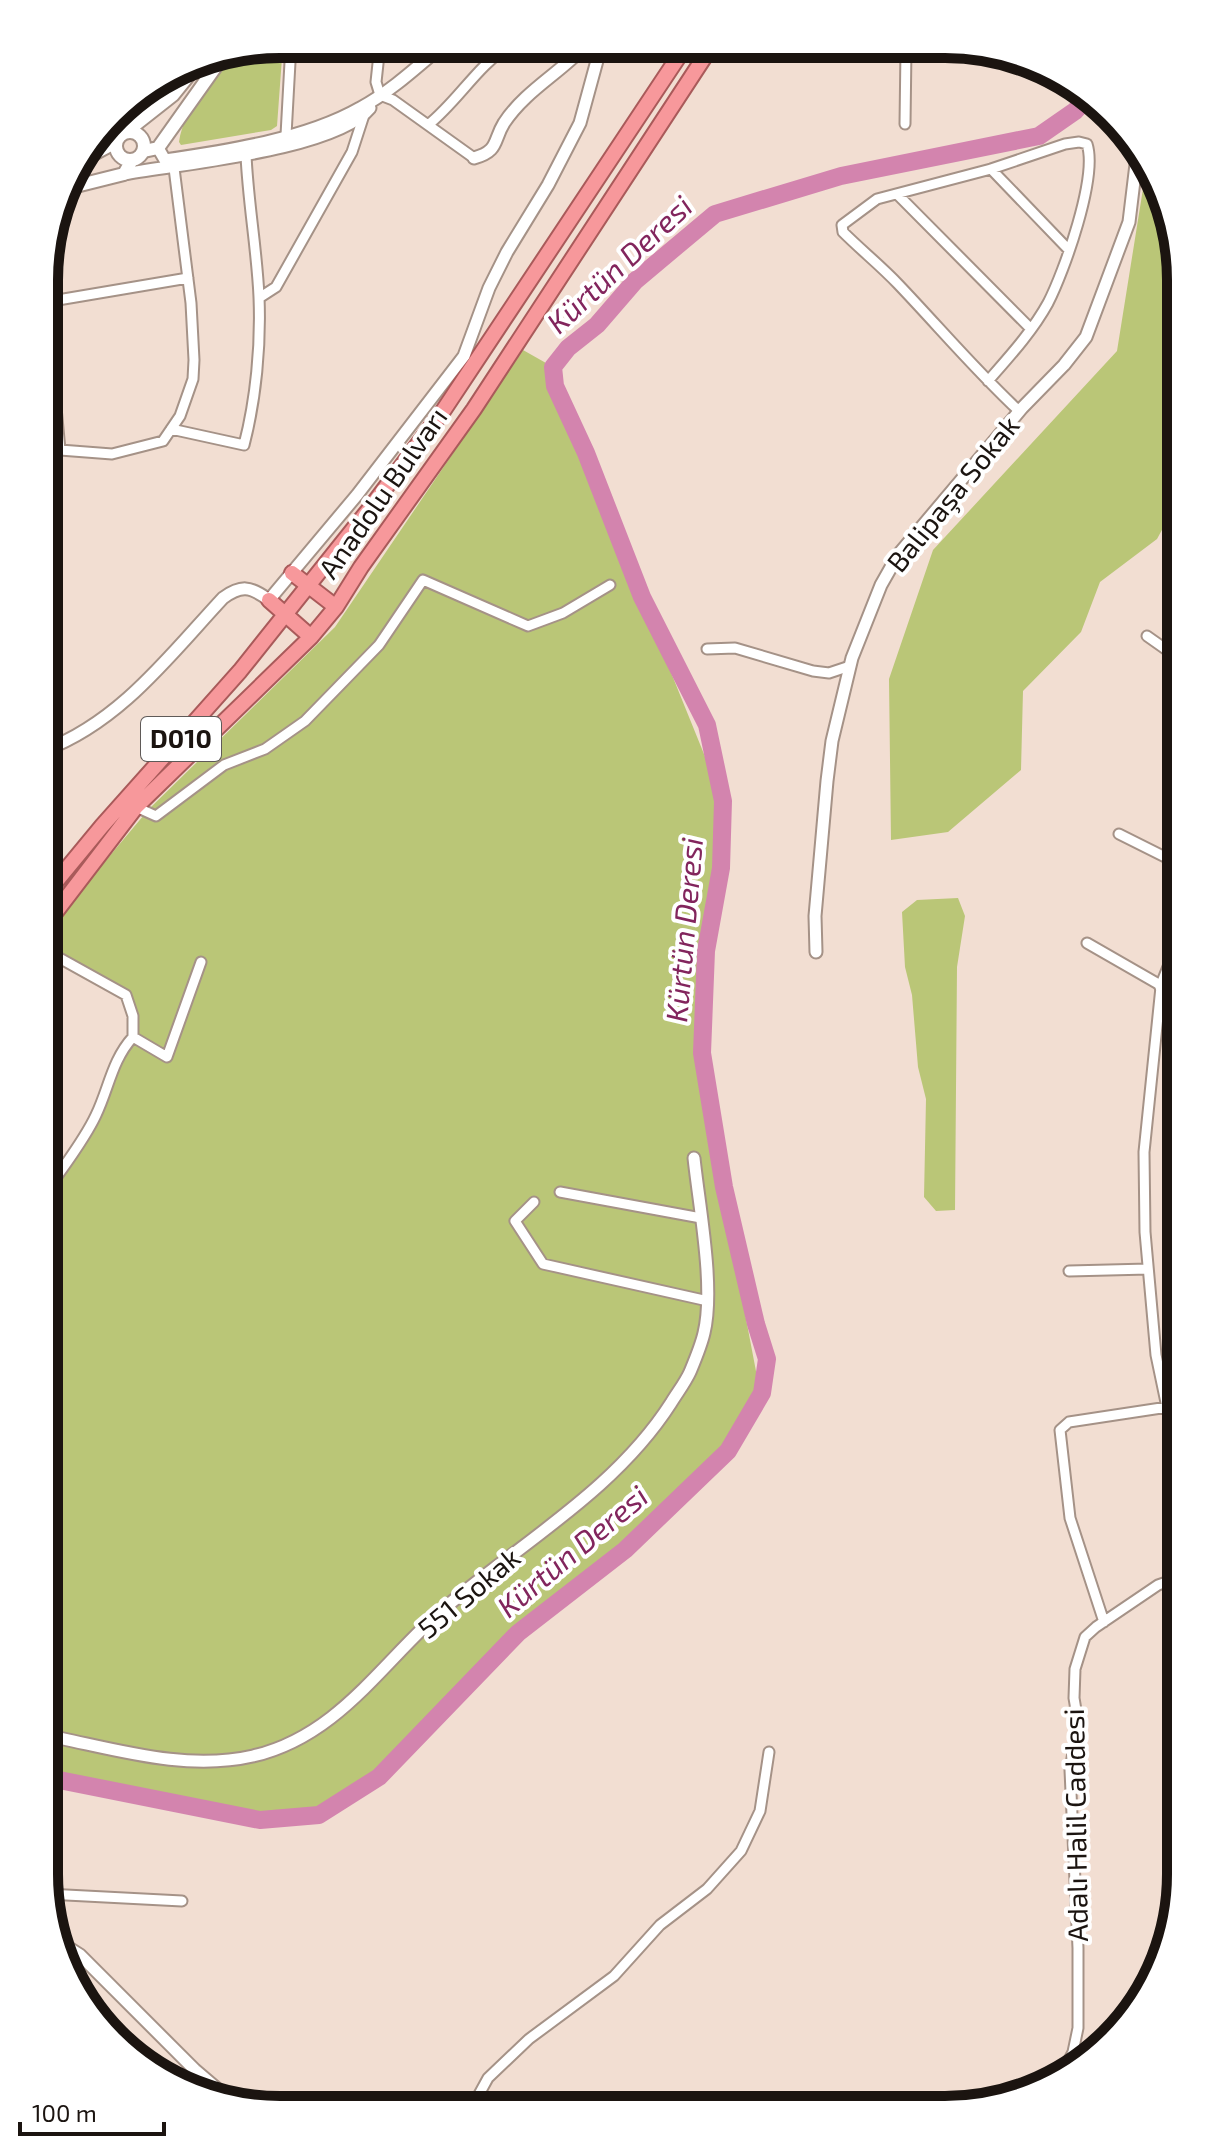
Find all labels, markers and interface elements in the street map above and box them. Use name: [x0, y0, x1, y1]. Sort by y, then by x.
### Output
water label: Kürtün Deresi: [539, 187, 699, 340]
street label: Anadolu Bulvarı: [311, 400, 454, 584]
street label: Balipaşa Sokak: [879, 408, 1026, 579]
road number: D010: [141, 717, 221, 761]
water label: Kürtün Deresi: [657, 836, 709, 1024]
water label: Kürtün Deresi: [489, 1477, 654, 1624]
street label: 551 Sokak: [410, 1540, 526, 1645]
street label: Adalı Halil Caddesi: [1056, 1708, 1094, 1942]
scale bar: [20, 2086, 164, 2136]
text: 100 m: [32, 2098, 97, 2127]

